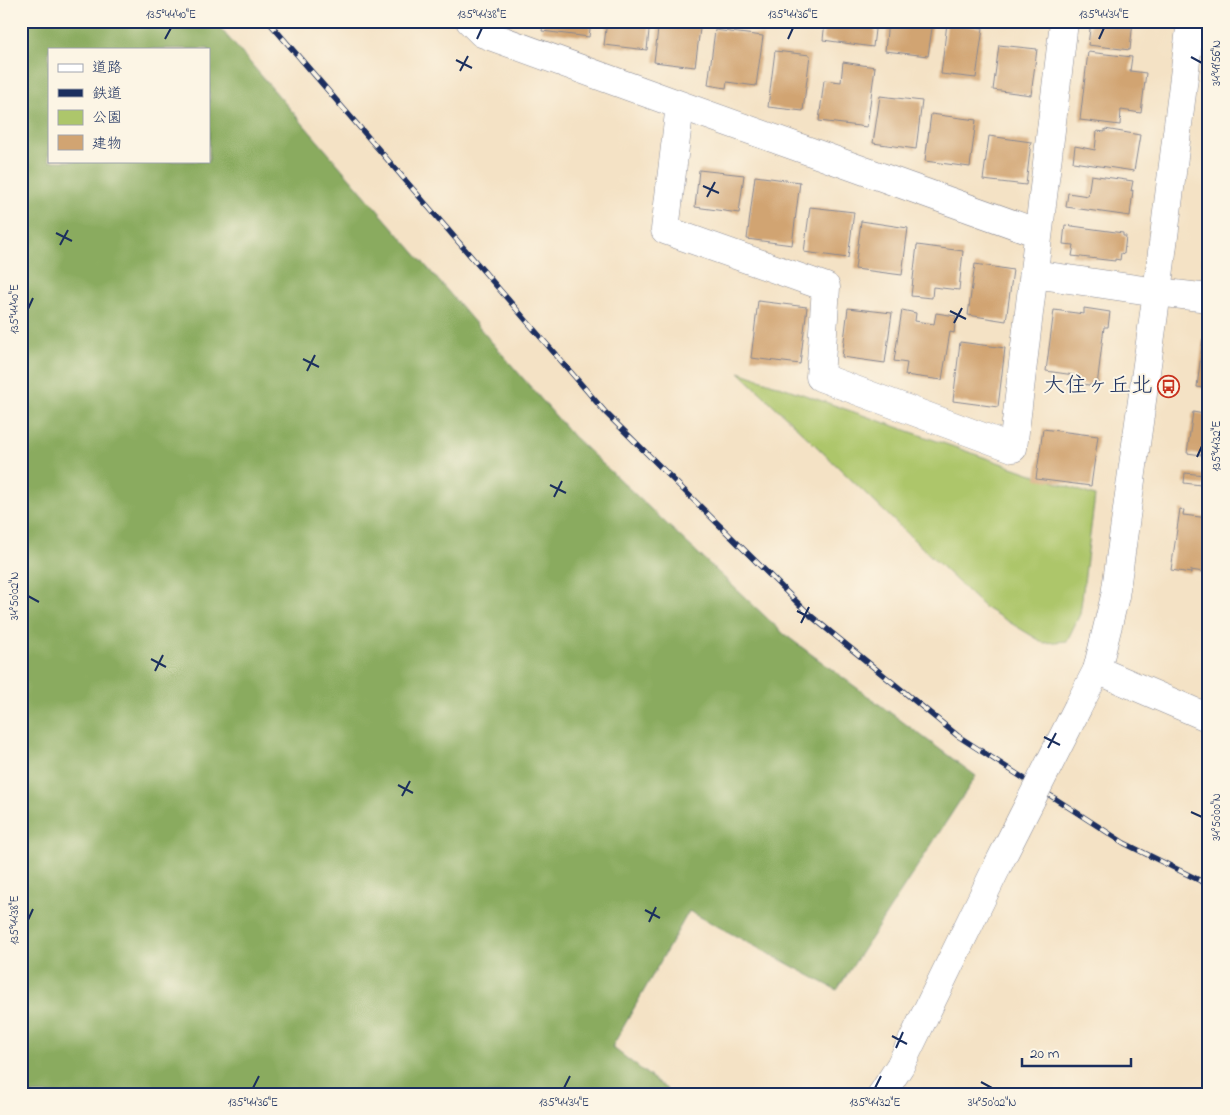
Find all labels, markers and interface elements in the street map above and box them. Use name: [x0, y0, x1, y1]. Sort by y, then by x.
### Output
text: 135°44'40"E: [146, 6, 196, 24]
text: 135°44'38"E: [457, 6, 507, 24]
text: 135°44'36"E: [768, 6, 818, 24]
text: 135°44'34"E: [1079, 6, 1129, 24]
text: 34°49'56"N: [1208, 40, 1226, 86]
legend: [48, 48, 210, 162]
text: 道路: [92, 57, 122, 79]
text: 鉄道: [92, 83, 122, 105]
text: 公園: [92, 107, 122, 129]
text: 建物: [92, 133, 122, 155]
text: 135°44'40"E: [6, 284, 24, 334]
place label: 大住ヶ丘北: [1043, 371, 1153, 403]
bus stop icon: 大住ヶ丘北: [1157, 375, 1181, 399]
text: 135°44'32"E: [1208, 420, 1226, 472]
text: 34°50'02"N: [6, 572, 24, 620]
text: 34°50'00"N: [1208, 793, 1226, 841]
text: 135°44'38"E: [6, 895, 24, 945]
scale bar: [1022, 1035, 1131, 1067]
text: 20 m: [1030, 1043, 1060, 1065]
text: 135°44'36"E: [228, 1094, 278, 1112]
text: 135°44'34"E: [539, 1094, 589, 1112]
text: 135°44'32"E: [849, 1094, 901, 1112]
text: 34°50'02"N: [968, 1094, 1016, 1112]

